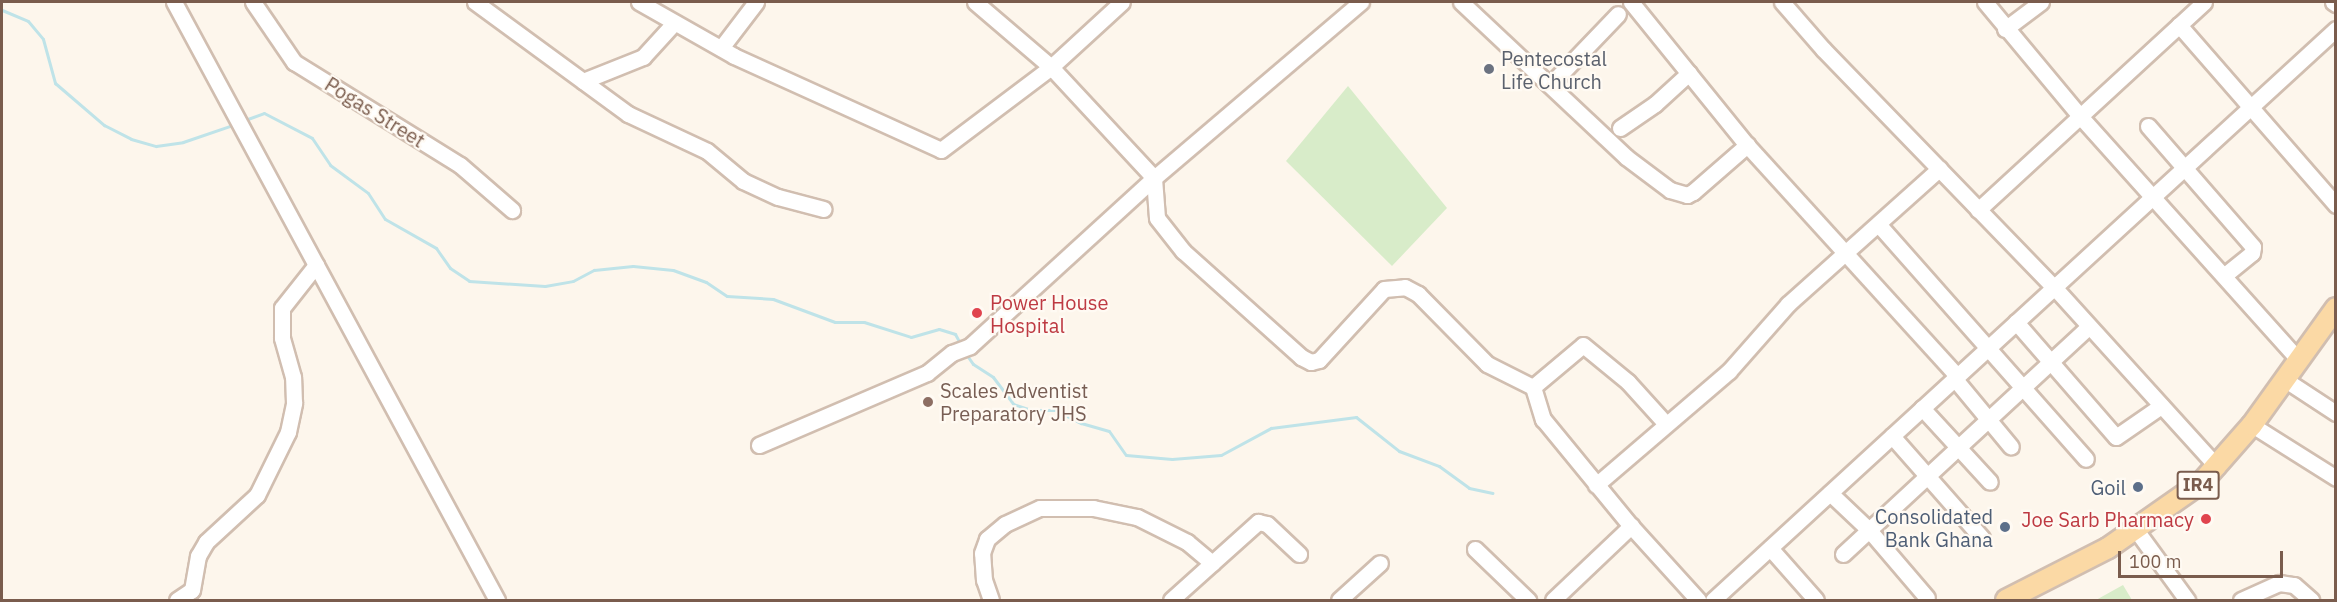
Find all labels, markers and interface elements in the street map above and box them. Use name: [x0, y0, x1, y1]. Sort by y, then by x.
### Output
place label: Pentecostal Life Church: [1501, 46, 1607, 93]
marker: Pentecostal Life Church: [1482, 62, 1496, 76]
street label: Pogas Street: [321, 72, 429, 152]
place label: Power House Hospital: [990, 290, 1109, 337]
marker: Power House Hospital: [968, 304, 986, 322]
place label: Scales Adventist Preparatory JHS: [940, 378, 1088, 425]
marker: Scales Adventist Preparatory JHS: [921, 395, 935, 409]
road number: IR4: [2176, 470, 2220, 500]
place label: Goil: [2090, 475, 2126, 499]
marker: Goil: [2131, 480, 2145, 494]
place label: Consolidated Bank Ghana: [1875, 504, 1993, 551]
place label: Joe Sarb Pharmacy: [2021, 507, 2194, 531]
marker: Joe Sarb Pharmacy: [2199, 512, 2213, 526]
marker: Consolidated Bank Ghana: [1998, 520, 2012, 534]
scale bar: [2121, 539, 2286, 577]
text: 100 m: [2129, 550, 2181, 573]

